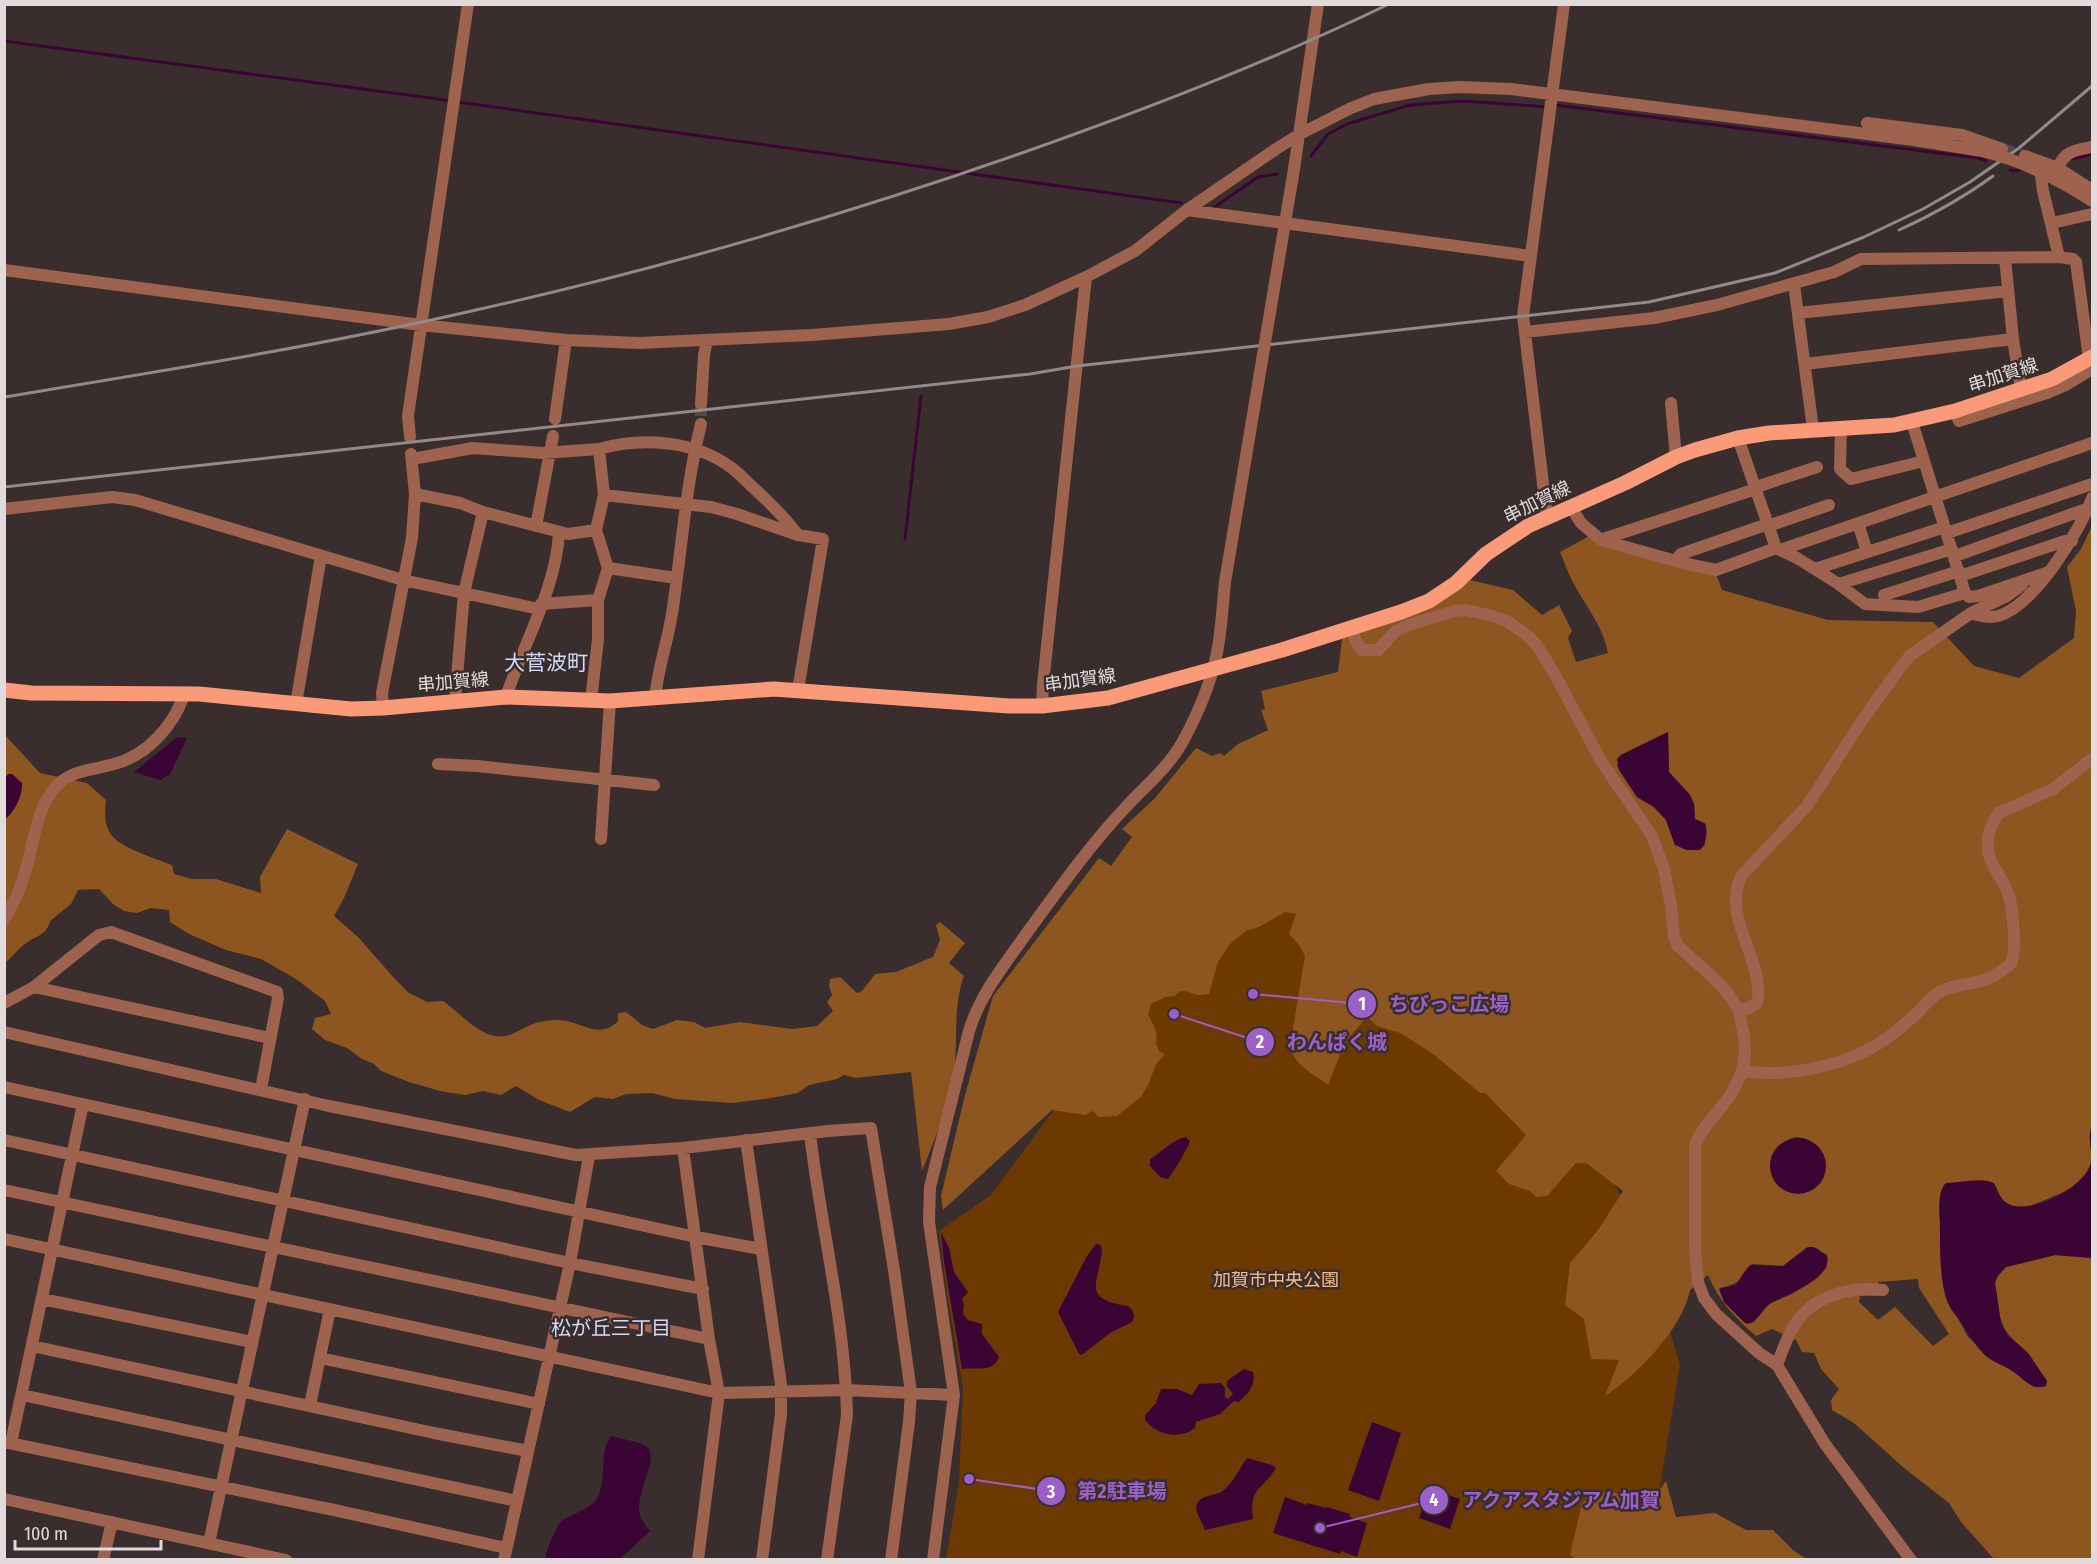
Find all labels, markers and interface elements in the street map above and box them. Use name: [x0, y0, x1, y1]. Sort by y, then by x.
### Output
street label: 串加賀線: [1965, 353, 2041, 397]
street label: 串加賀線: [1500, 476, 1574, 528]
district label: 大菅波町: [504, 650, 588, 676]
street label: 串加賀線: [1043, 664, 1117, 696]
street label: 串加賀線: [416, 668, 490, 696]
callout: ちびっこ広場: [1347, 985, 1521, 1023]
text: ちびっこ広場: [1389, 992, 1509, 1016]
text: 1: [1358, 993, 1366, 1015]
callout: わんぱく城: [1245, 1023, 1399, 1061]
text: わんぱく城: [1287, 1030, 1387, 1054]
text: 2: [1255, 1031, 1264, 1053]
park label: 加賀市中央公園: [1213, 1269, 1339, 1291]
district label: 松が丘三丁目: [551, 1316, 671, 1340]
callout: 第2駐車場: [1036, 1472, 1179, 1510]
text: 第2駐車場: [1077, 1479, 1167, 1503]
text: 3: [1046, 1481, 1056, 1503]
callout: アクアスタジアム加賀: [1419, 1481, 1673, 1519]
text: アクアスタジアム加賀: [1462, 1488, 1660, 1512]
text: 4: [1429, 1489, 1439, 1511]
scale bar: [15, 1513, 160, 1551]
text: 100 m: [24, 1523, 68, 1545]

